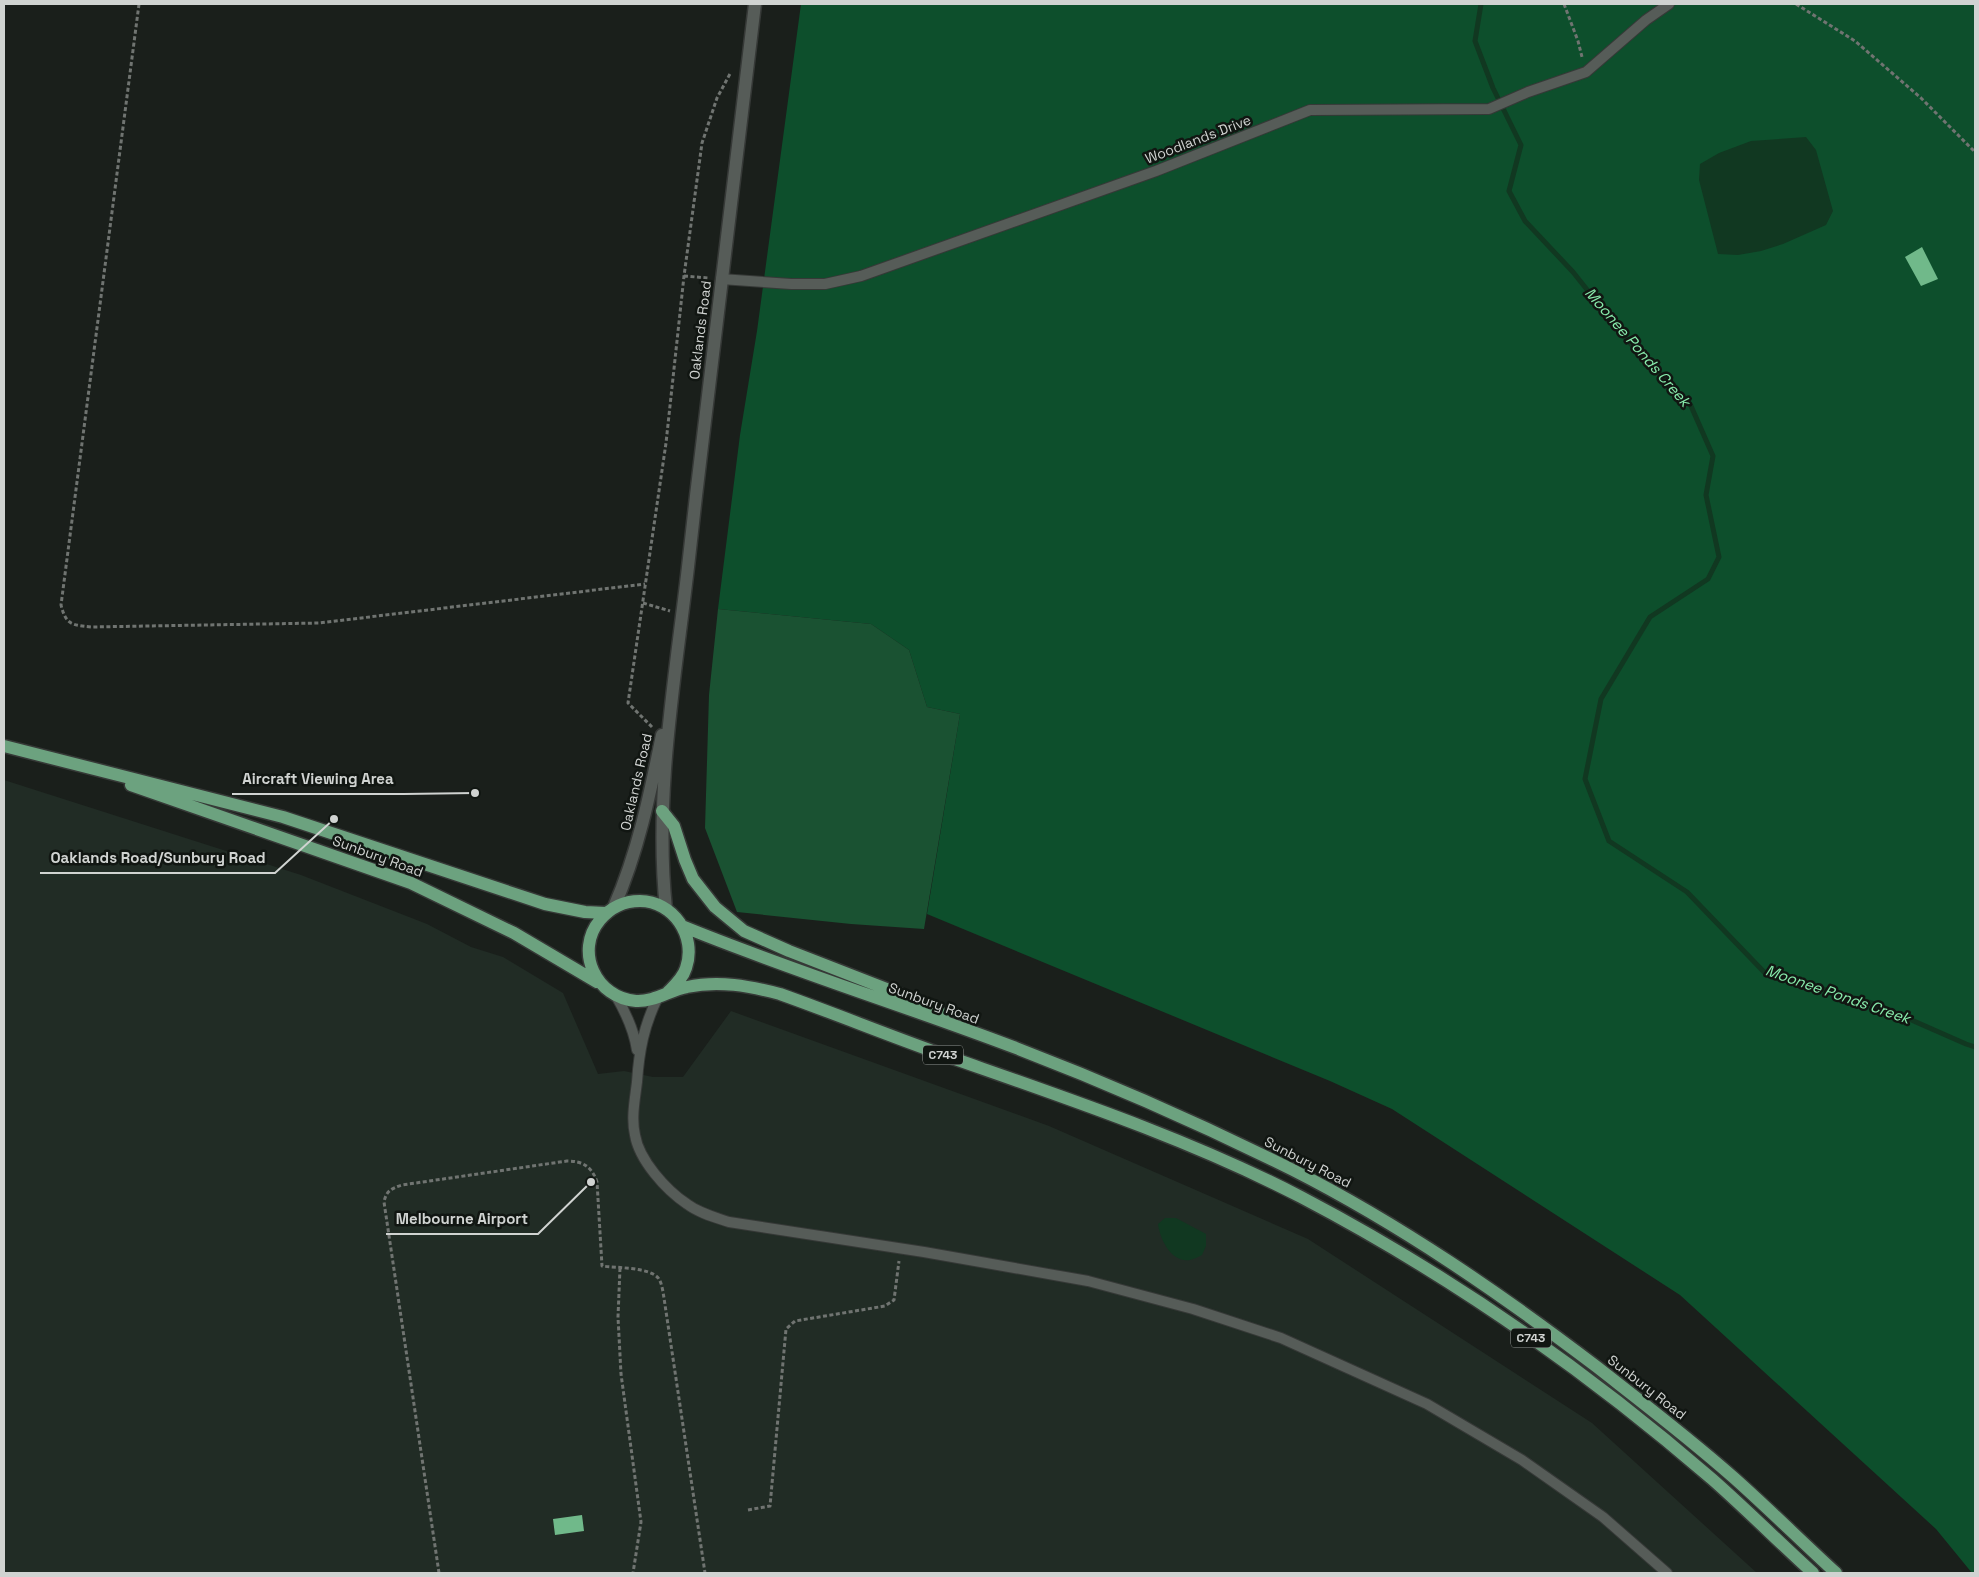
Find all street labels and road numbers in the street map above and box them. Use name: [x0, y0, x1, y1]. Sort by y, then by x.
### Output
street label: Woodlands Drive: [1143, 111, 1253, 167]
street label: Oaklands Road: [685, 280, 715, 380]
street label: Oaklands Road: [616, 732, 656, 832]
street label: Sunbury Road: [330, 831, 426, 881]
street label: Sunbury Road: [886, 978, 982, 1028]
road number: C743: [923, 1046, 963, 1064]
street label: Sunbury Road: [1262, 1132, 1354, 1192]
road number: C743: [1511, 1329, 1551, 1348]
street label: Sunbury Road: [1604, 1351, 1690, 1423]

